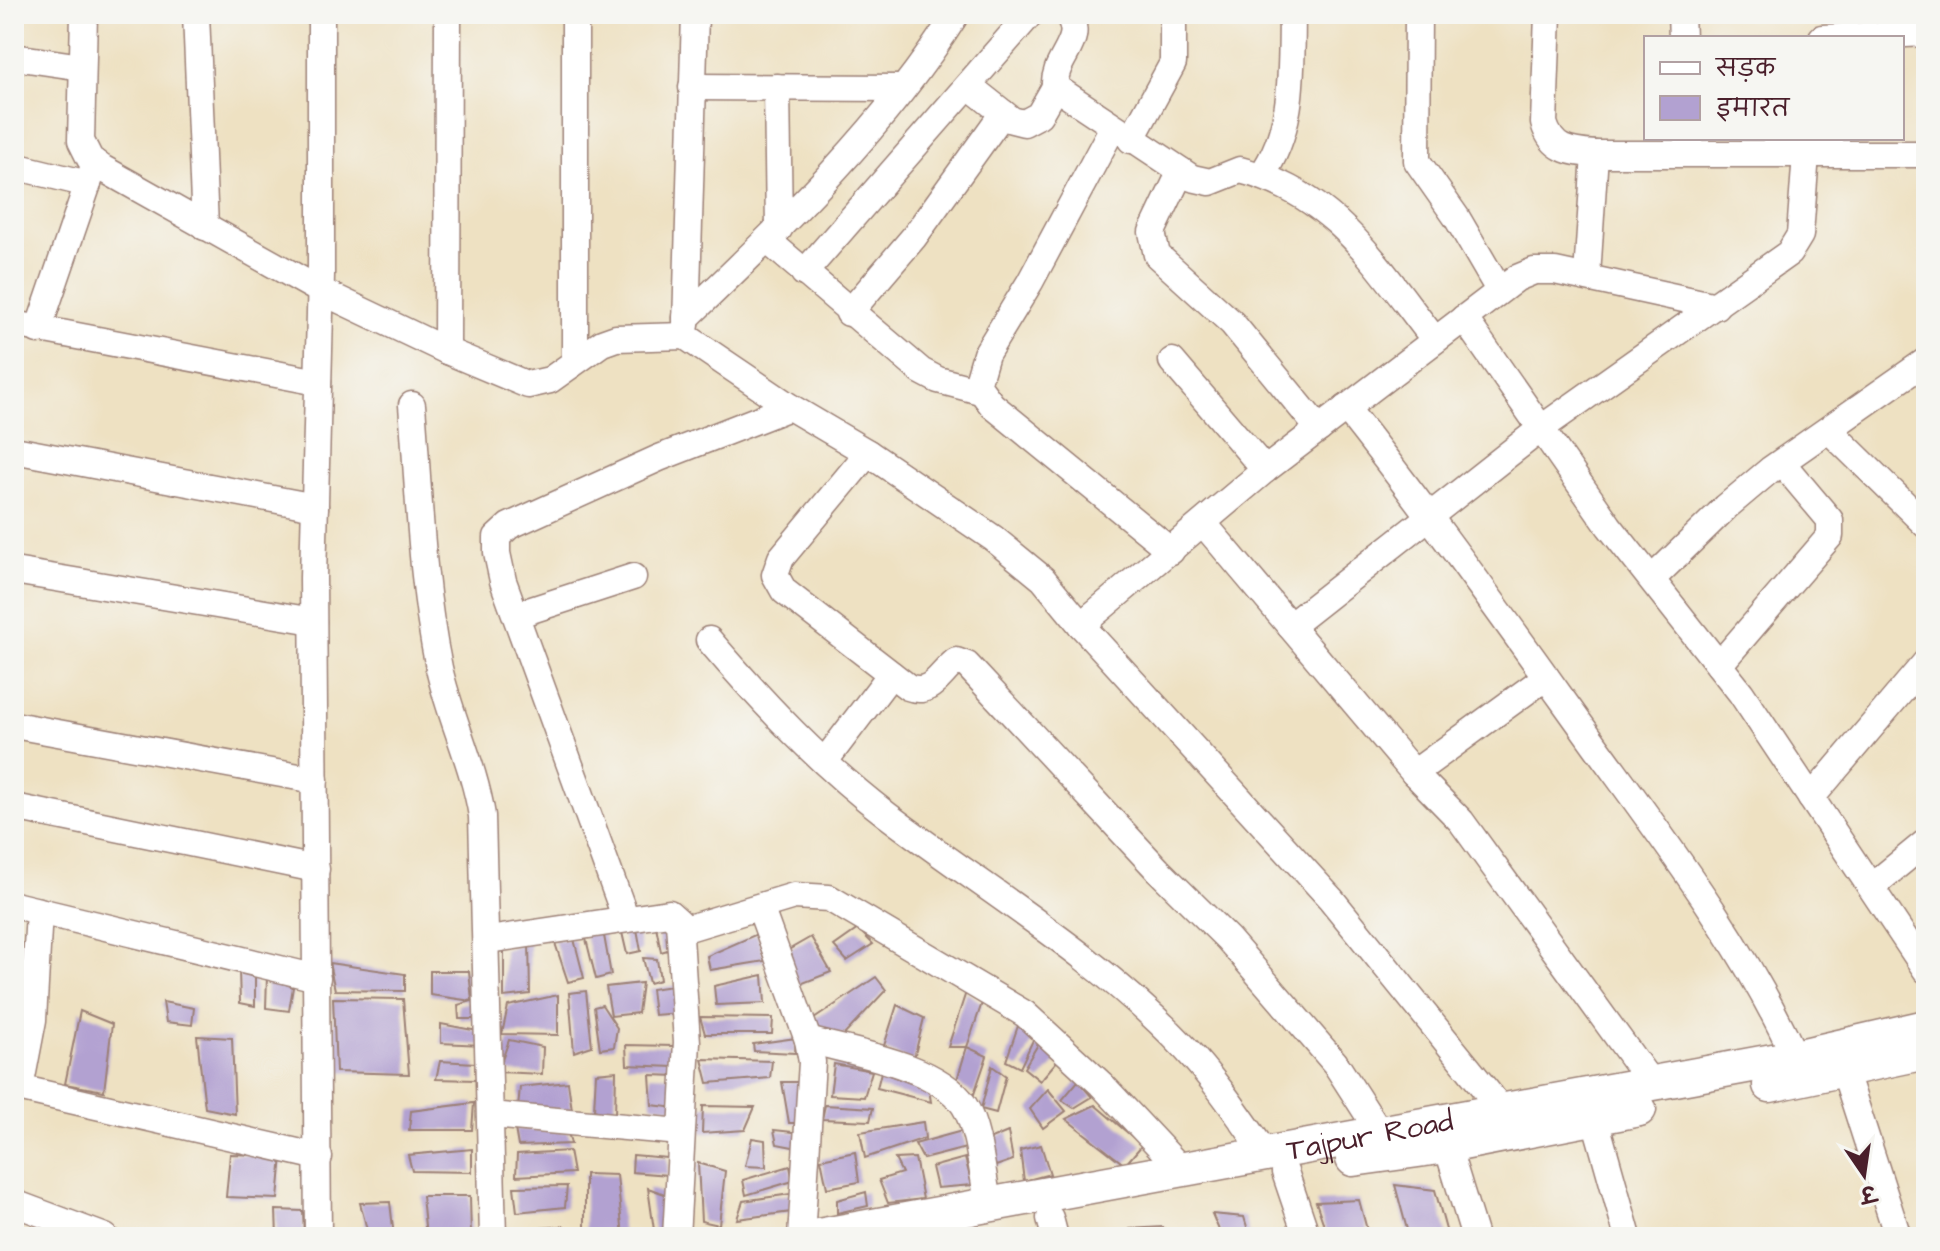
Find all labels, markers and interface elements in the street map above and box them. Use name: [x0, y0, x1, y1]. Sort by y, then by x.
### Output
legend: [1644, 36, 1904, 140]
text: सड़क: [1714, 52, 1777, 86]
text: इमारत: [1716, 92, 1791, 126]
street label: Tajpur Road: [1283, 1100, 1457, 1172]
north arrow: [1824, 1135, 1904, 1215]
text: उ: [1855, 1176, 1881, 1210]

